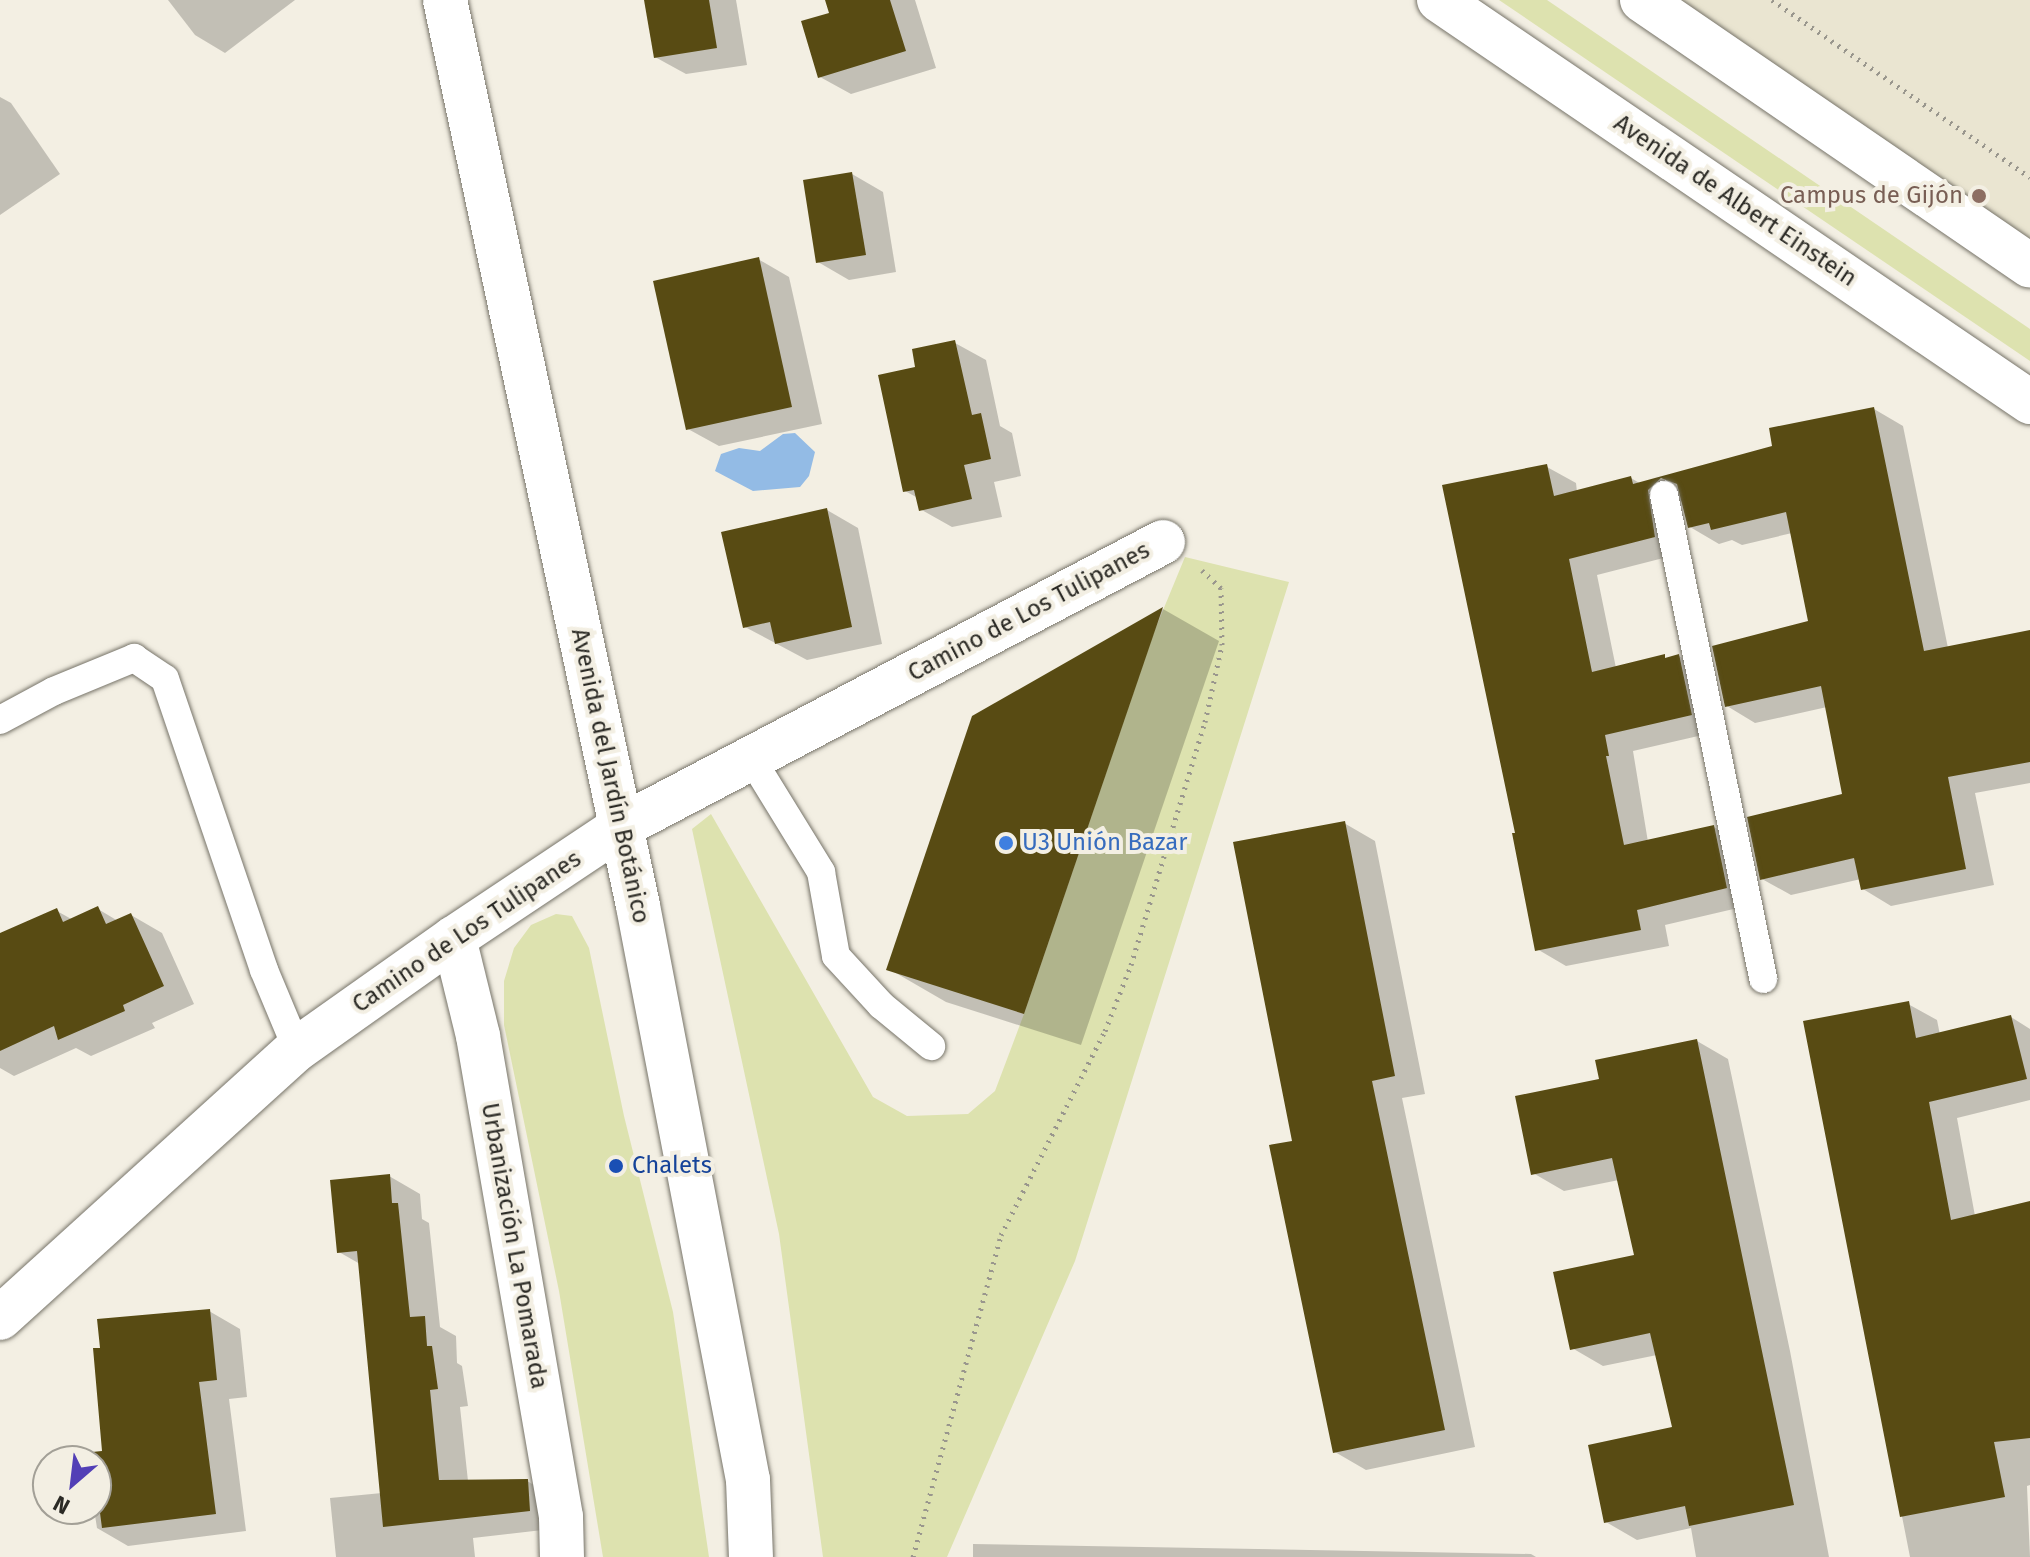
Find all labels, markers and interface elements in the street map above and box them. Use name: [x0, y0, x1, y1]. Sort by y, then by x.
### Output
street label: Avenida de Albert Einstein: [1608, 109, 1862, 293]
place label: Campus de Gijón: [1780, 182, 1963, 210]
marker: Campus de Gijón: [1970, 187, 1988, 205]
street label: Camino de Los Tulipanes: [903, 536, 1155, 688]
street label: Avenida del Jardín Botánico: [565, 626, 655, 926]
place label: U3 Unión Bazar: [1022, 829, 1187, 857]
marker: U3 Unión Bazar: [997, 834, 1015, 852]
street label: Camino de Los Tulipanes: [347, 845, 587, 1019]
street label: Urbanización La Pomarada: [475, 1101, 553, 1391]
place label: Chalets: [632, 1152, 712, 1180]
marker: Chalets: [607, 1157, 625, 1175]
north arrow: [32, 1445, 112, 1525]
text: N: [49, 1490, 74, 1520]

